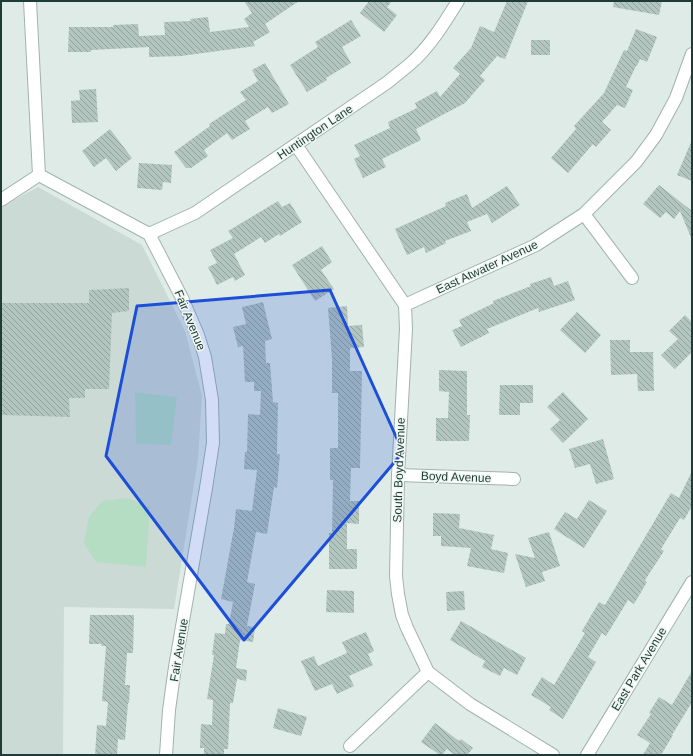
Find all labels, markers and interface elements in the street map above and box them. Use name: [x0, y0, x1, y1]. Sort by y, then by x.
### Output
street label: Huntington Lane: [275, 101, 356, 162]
street label: East Atwater Avenue: [434, 237, 540, 297]
street label: Fair Avenue: [172, 288, 209, 353]
street label: South Boyd Avenue: [390, 417, 408, 523]
street label: Boyd Avenue: [421, 469, 492, 485]
street label: Fair Avenue: [167, 617, 191, 683]
street label: East Park Avenue: [608, 624, 670, 713]

